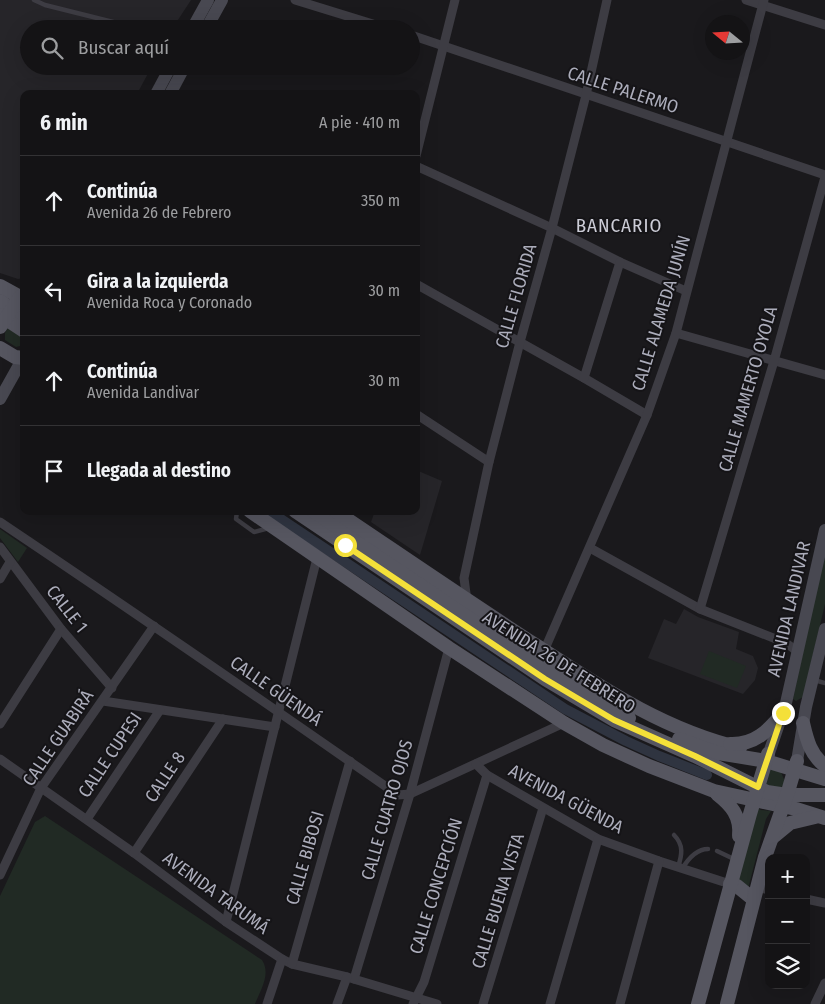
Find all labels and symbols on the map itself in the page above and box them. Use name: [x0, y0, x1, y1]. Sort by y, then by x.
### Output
north arrow: [705, 15, 750, 60]
street label: CALLE PALERMO: [565, 62, 681, 118]
district label: BANCARIO: [576, 214, 662, 237]
street label: CALLE ALAMEDA JUNÍN: [626, 232, 695, 393]
street label: CALLE FLORIDA: [491, 241, 542, 351]
street label: CALLE MAMERTO OYOLA: [714, 303, 782, 474]
route start: [334, 534, 357, 557]
street label: AVENIDA LANDIVAR: [763, 539, 815, 679]
street label: CALLE 1: [42, 581, 92, 637]
street label: AVENIDA 26 DE FEBRERO: [479, 606, 639, 718]
street label: CALLE GÜENDÁ: [226, 650, 327, 731]
street label: CALLE GUABIRÁ: [17, 685, 99, 790]
route end: [772, 702, 795, 725]
street label: CALLE CUPESI: [73, 708, 147, 802]
street label: CALLE CUATRO OJOS: [356, 737, 418, 883]
street label: CALLE 8: [140, 748, 190, 806]
street label: AVENIDA GÜENDA: [505, 760, 627, 839]
street label: CALLE BIBOSI: [281, 809, 329, 907]
street label: CALLE CONCEPCIÓN: [405, 815, 467, 957]
street label: CALLE BUENA VISTA: [467, 830, 529, 971]
street label: AVENIDA TARUMÁ: [159, 846, 274, 939]

